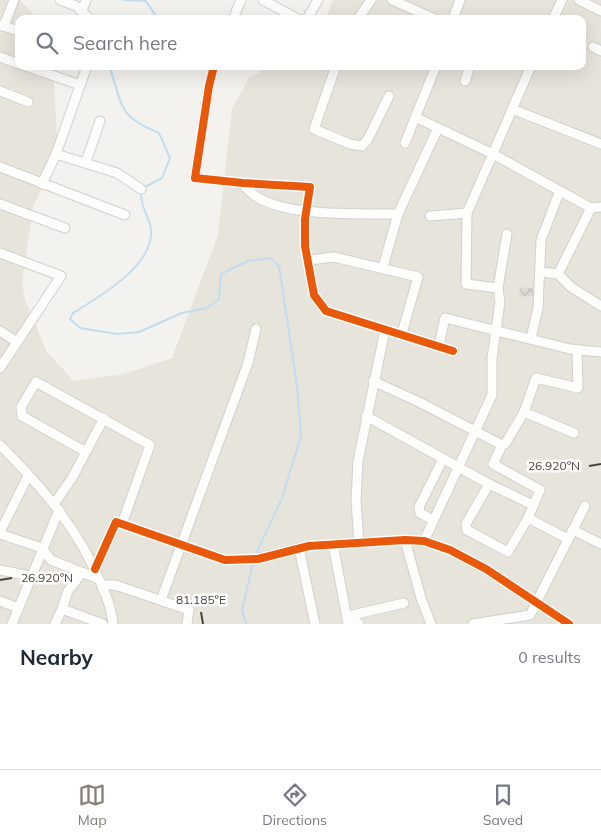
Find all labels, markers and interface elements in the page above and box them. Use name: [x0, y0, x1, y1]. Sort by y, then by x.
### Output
search box: [15, 15, 586, 70]
icon: search: [33, 29, 61, 57]
text: Search here: [73, 31, 177, 55]
text: 26.920°N: [528, 458, 580, 473]
text: 26.920°N: [21, 570, 73, 585]
text: 81.185°E: [176, 592, 226, 607]
text: Nearby: [20, 644, 93, 670]
text: 0 results: [518, 647, 581, 667]
tab: Map: [78, 781, 107, 829]
tab: Directions: [262, 781, 327, 829]
tab: Saved: [483, 781, 523, 829]

